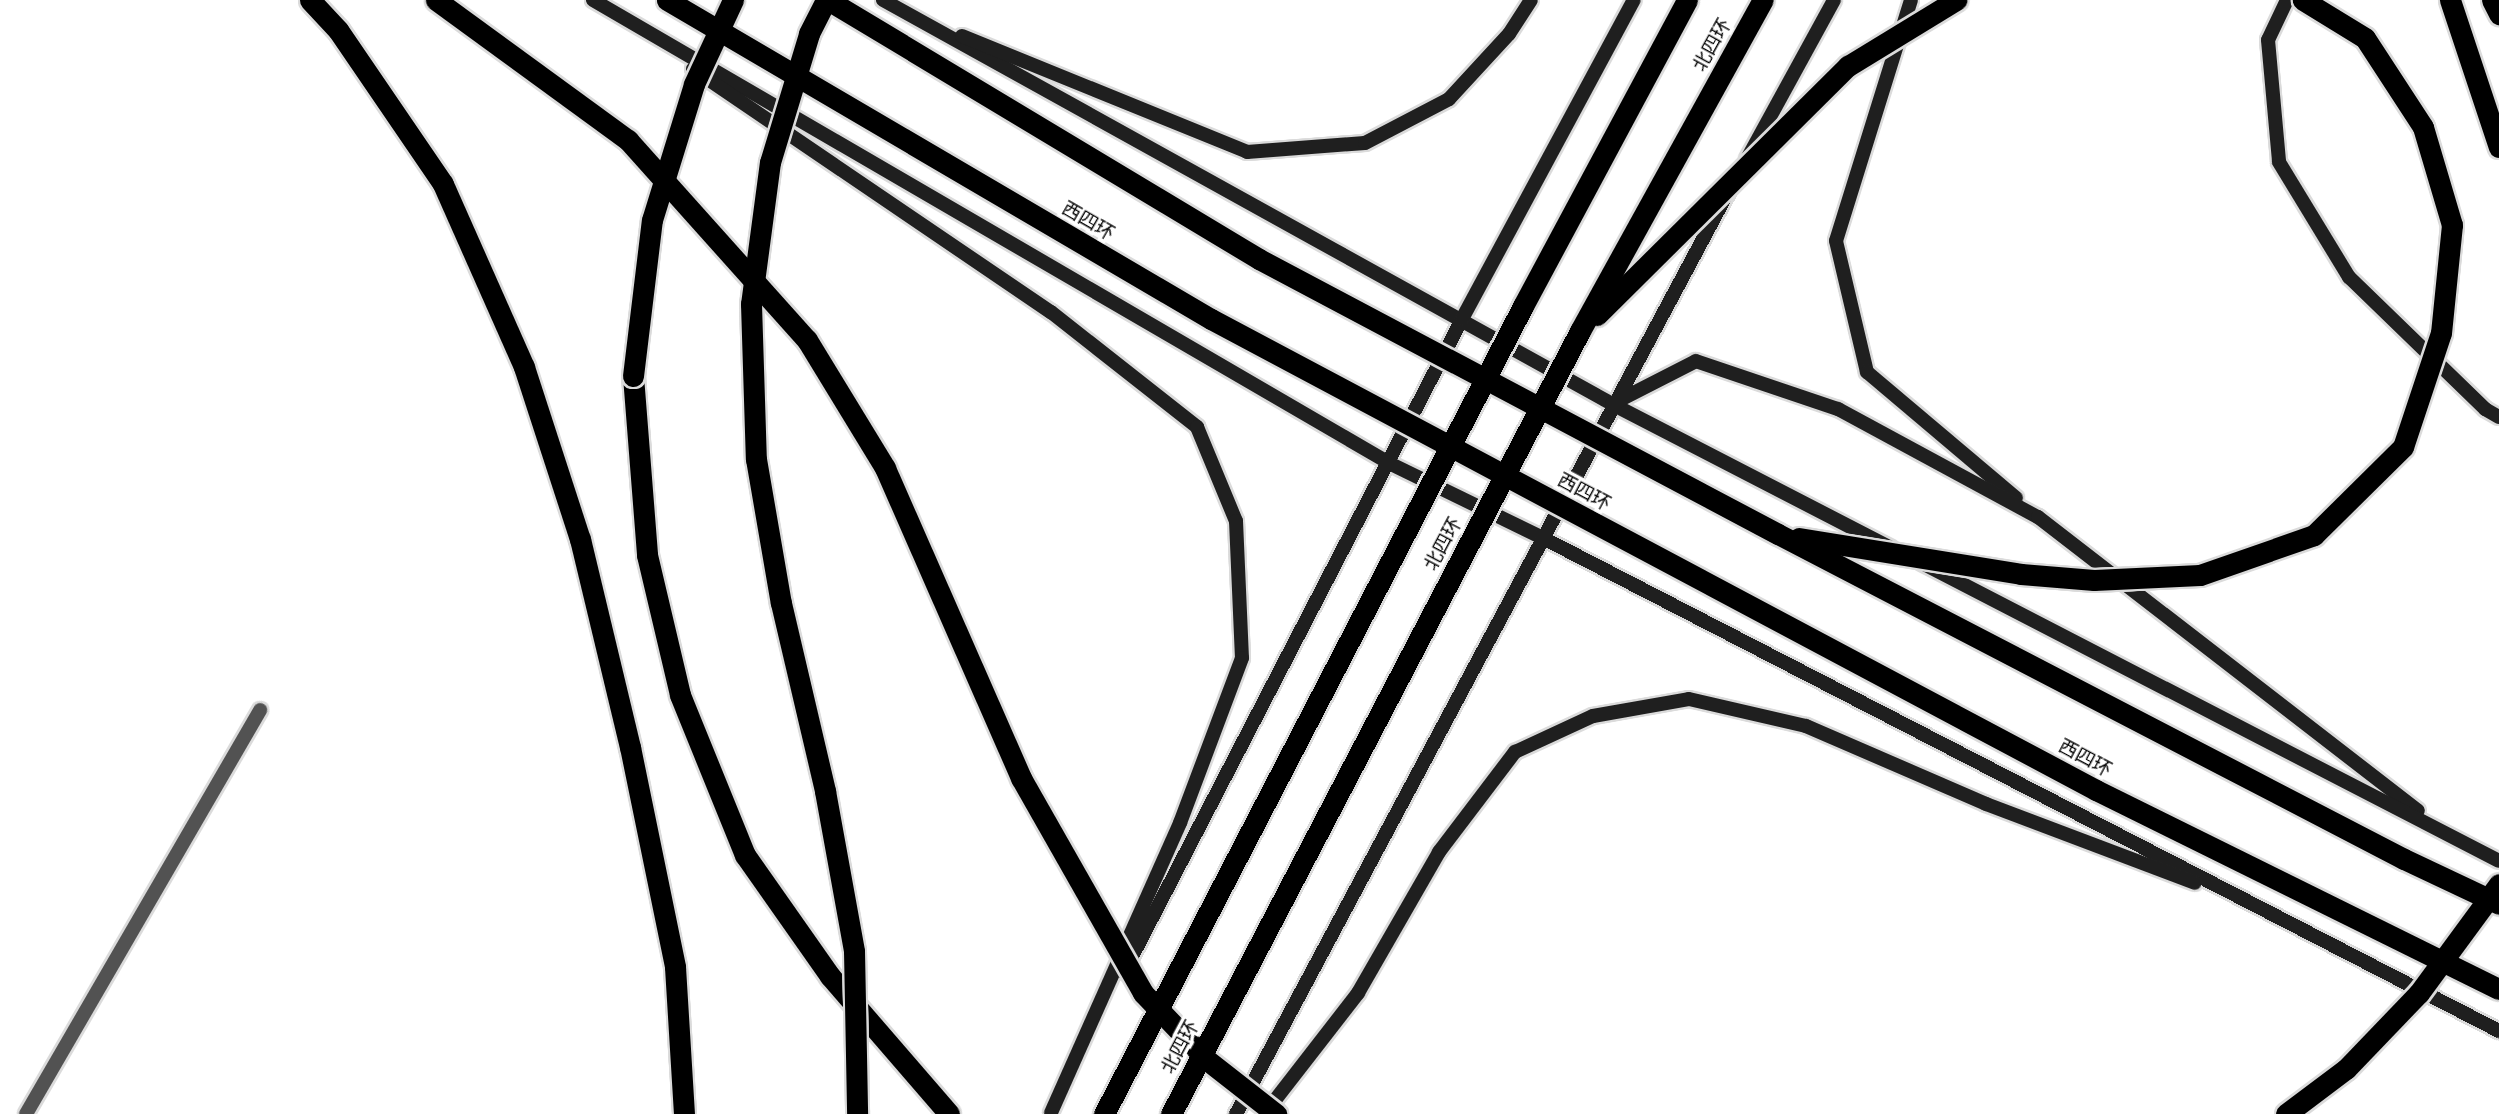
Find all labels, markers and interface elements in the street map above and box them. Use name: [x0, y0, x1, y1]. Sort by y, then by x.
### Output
street label: 北四环: [1688, 15, 1736, 75]
street label: 西四环: [1058, 197, 1118, 245]
street label: 西四环: [1553, 469, 1615, 515]
street label: 北四环: [1420, 513, 1466, 575]
street label: 西四环: [2054, 735, 2116, 781]
street label: 北四环: [1157, 1016, 1203, 1078]

